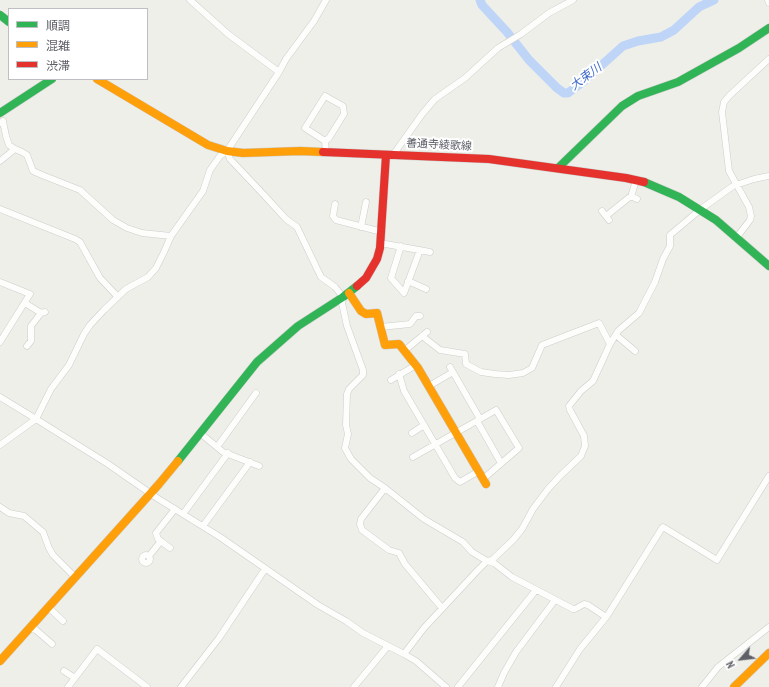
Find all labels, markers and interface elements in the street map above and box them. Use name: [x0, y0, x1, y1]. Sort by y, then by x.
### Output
legend: [8, 8, 148, 80]
text: 順調: [46, 18, 70, 33]
text: 混雑: [46, 38, 70, 53]
text: 渋滞: [46, 58, 70, 73]
water label: 大束川: [567, 60, 605, 94]
street label: 善通寺綾歌線: [406, 137, 472, 153]
north arrow: [721, 639, 761, 679]
text: N: [723, 659, 738, 671]

